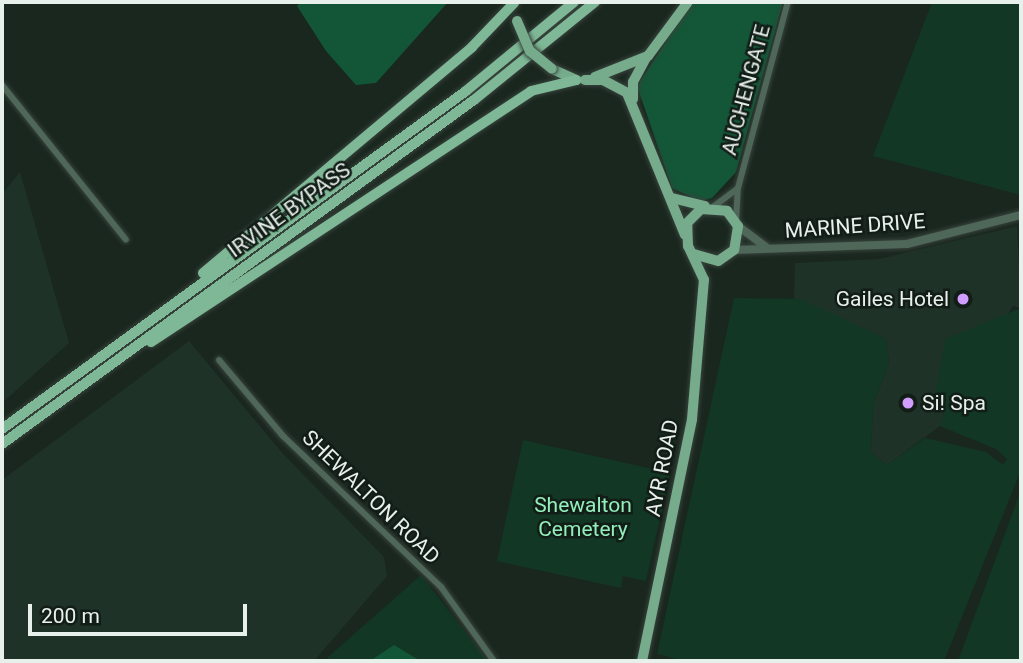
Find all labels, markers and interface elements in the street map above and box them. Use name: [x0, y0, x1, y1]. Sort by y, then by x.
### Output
street label: AUCHENGATE: [717, 22, 775, 158]
street label: IRVINE BYPASS: [223, 157, 355, 263]
street label: MARINE DRIVE: [784, 209, 926, 243]
place label: Gailes Hotel: [836, 286, 949, 312]
marker: Gailes Hotel: [955, 291, 971, 307]
place label: Si! Spa: [922, 390, 986, 416]
marker: Si! Spa: [900, 395, 916, 411]
street label: AYR ROAD: [640, 417, 684, 519]
street label: SHEWALTON ROAD: [297, 425, 445, 569]
park label: Shewalton Cemetery: [534, 492, 632, 542]
scale bar: [32, 590, 250, 634]
text: 200 m: [41, 604, 100, 628]

